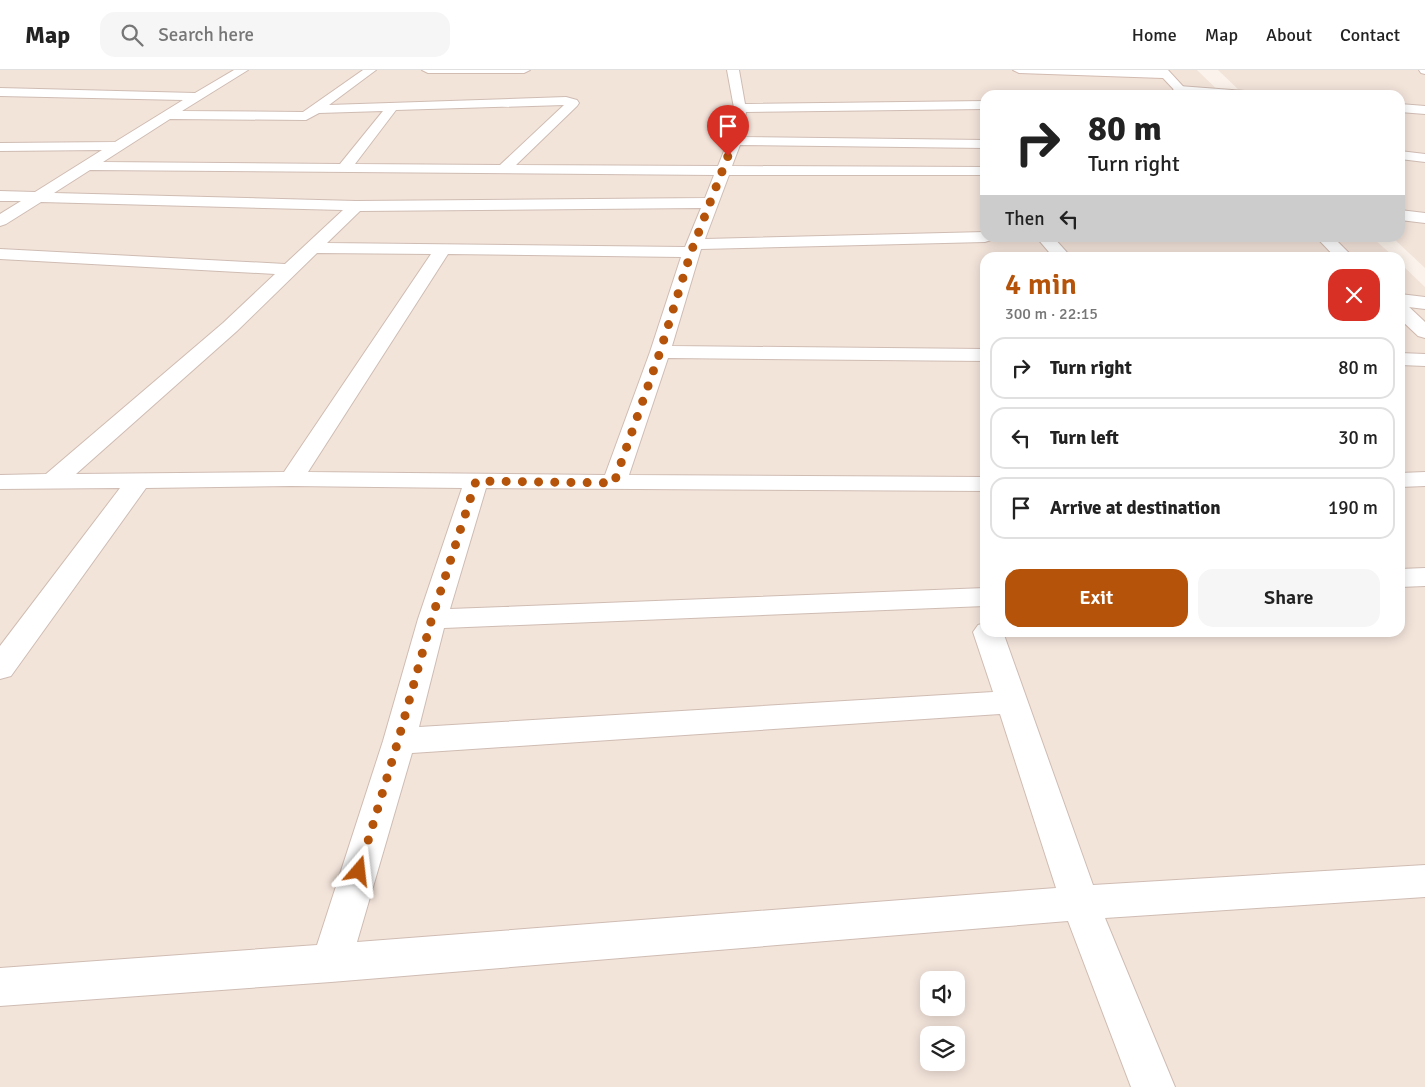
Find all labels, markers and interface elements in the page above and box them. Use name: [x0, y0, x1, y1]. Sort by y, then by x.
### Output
search box: [100, 12, 450, 57]
text: Map: [25, 20, 70, 50]
icon: search: [118, 21, 146, 49]
text: Search here: [158, 23, 254, 47]
text: Home: [1132, 24, 1177, 46]
text: Map: [1205, 24, 1238, 46]
text: About: [1266, 24, 1312, 46]
text: Contact: [1340, 24, 1400, 46]
pin: [707, 105, 749, 156]
text: 80 m: [1088, 107, 1162, 150]
icon: right: [1005, 110, 1070, 175]
icon: arrive: [714, 112, 742, 140]
text: Turn right: [1088, 150, 1180, 177]
icon: left: [1055, 205, 1083, 233]
text: Then: [1005, 207, 1045, 231]
text: 4 min: [1005, 266, 1077, 303]
button: close: [1328, 269, 1380, 321]
text: 300 m · 22:15: [1005, 304, 1098, 324]
icon: right: [1007, 354, 1035, 382]
text: Turn right: [1050, 356, 1132, 380]
text: 80 m: [1338, 356, 1378, 380]
icon: left: [1007, 424, 1035, 452]
text: Turn left: [1050, 426, 1119, 450]
text: 30 m: [1338, 426, 1378, 450]
icon: arrive: [1007, 494, 1035, 522]
text: Arrive at destination: [1050, 496, 1221, 520]
text: 190 m: [1328, 496, 1378, 520]
button: Exit: [1005, 569, 1188, 627]
button: Share: [1198, 569, 1380, 627]
position arrow: [332, 844, 384, 896]
map controls: [920, 971, 965, 1071]
button: sound: [920, 971, 965, 1016]
button: layers: [920, 1026, 965, 1071]

